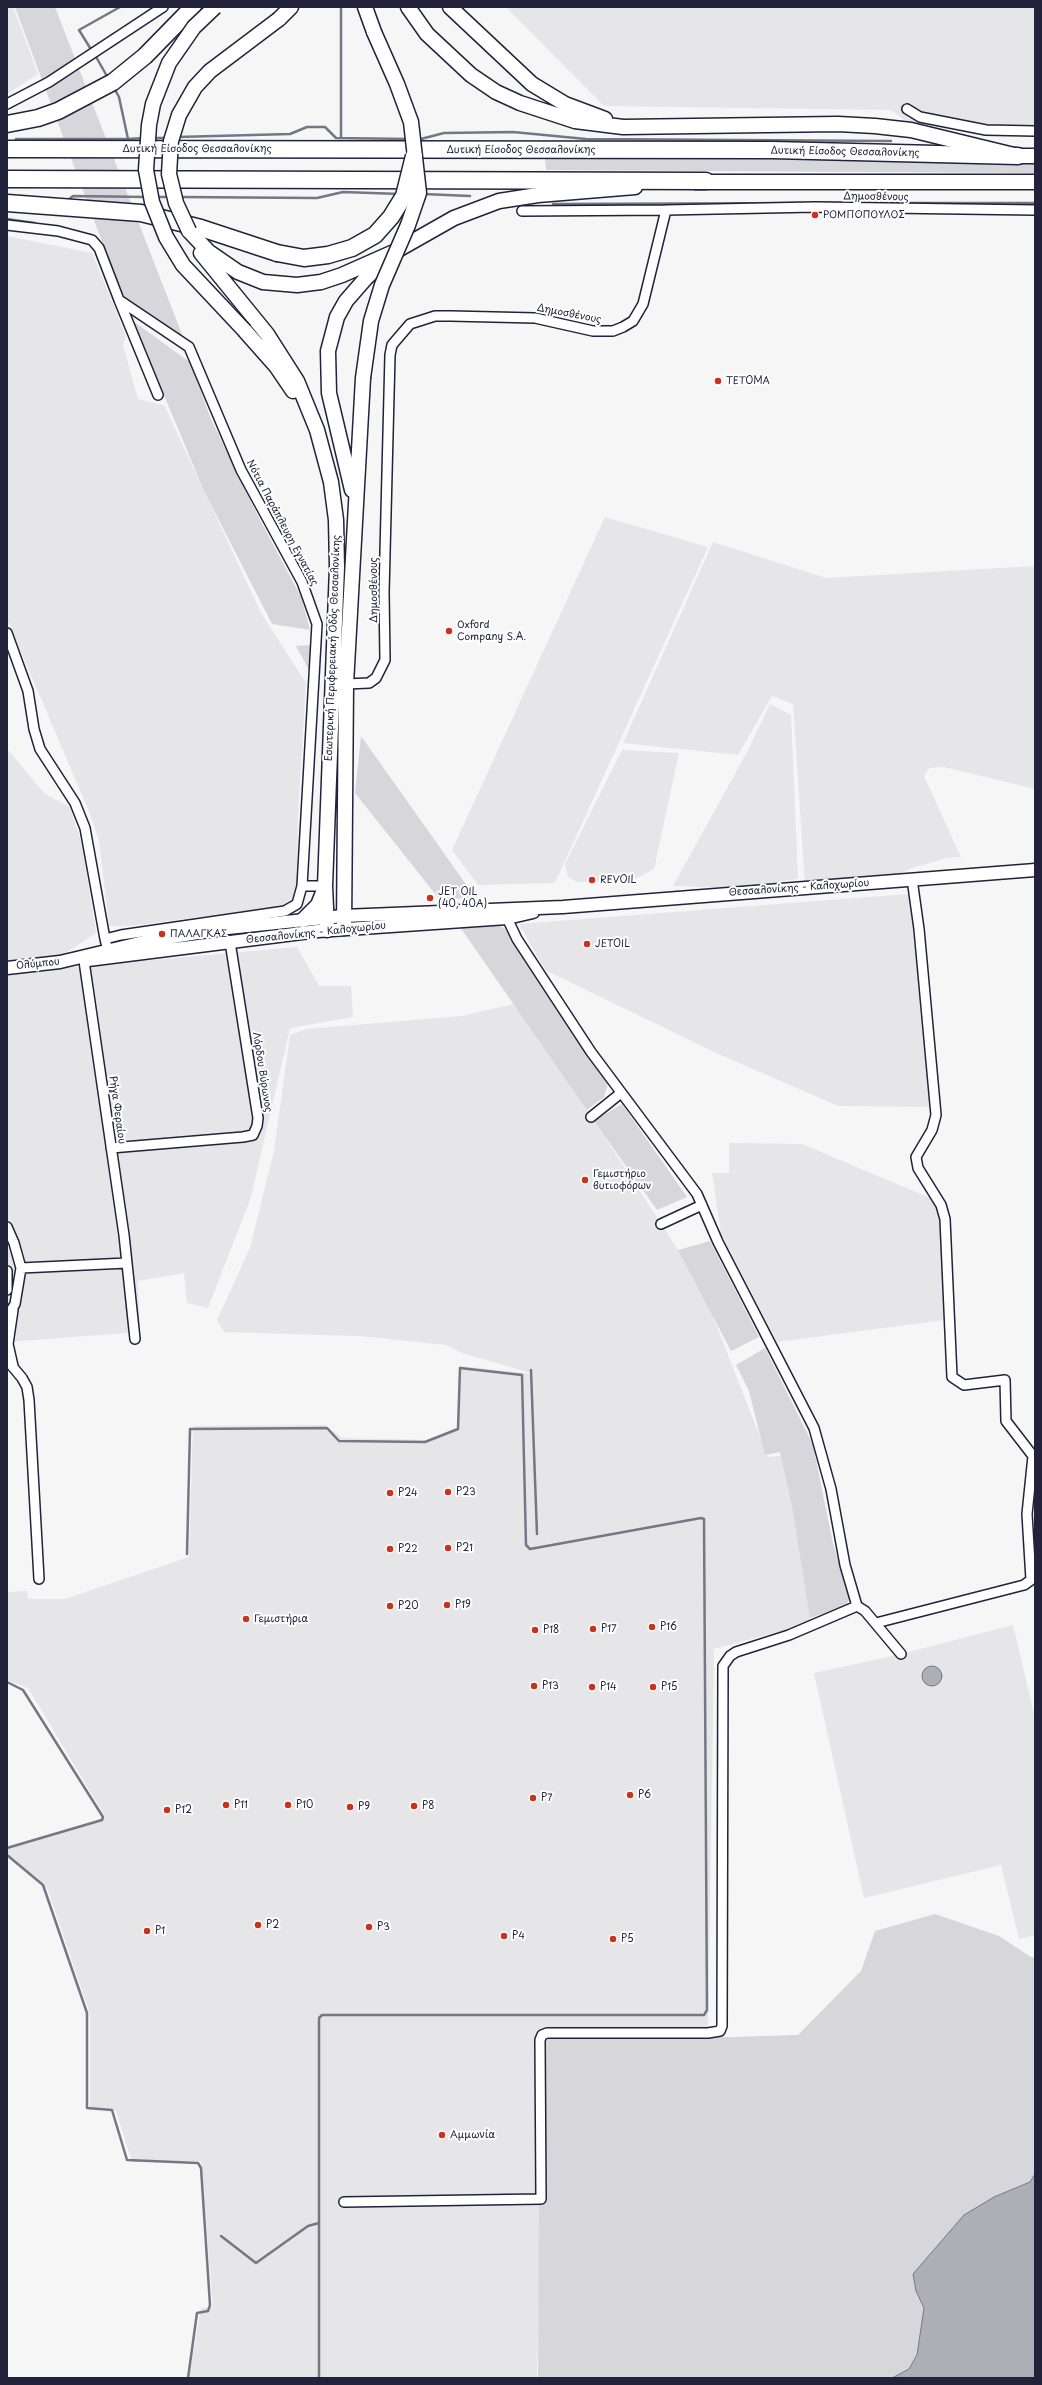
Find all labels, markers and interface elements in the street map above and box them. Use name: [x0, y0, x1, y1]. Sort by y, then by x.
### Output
street label: Δυτική Είσοδος Θεσσαλονίκης: [122, 143, 272, 155]
street label: Δυτική Είσοδος Θεσσαλονίκης: [446, 144, 596, 156]
street label: Δυτική Είσοδος Θεσσαλονίκης: [770, 145, 920, 159]
street label: Δημοσθένους: [843, 190, 909, 204]
place label: ΡΟΜΠΟΠΟΥΛΟΣ: [823, 209, 905, 221]
marker: ΡΟΜΠΟΠΟΥΛΟΣ: [810, 210, 820, 220]
street label: Δημοσθένους: [536, 302, 602, 326]
place label: TETOMA: [726, 375, 770, 387]
marker: TETOMA: [713, 376, 723, 386]
street label: Νότια Παράπλευρη Εγνατίας: [244, 458, 320, 588]
street label: Εσωτερική Περιφερειακή Οδός Θεσσαλονίκης: [323, 535, 343, 761]
street label: Δημοσθένους: [368, 557, 380, 623]
place label: Oxford Company S.A.: [457, 619, 526, 642]
marker: Oxford Company S.A.: [444, 626, 454, 636]
place label: REVOIL: [600, 874, 636, 886]
marker: REVOIL: [587, 875, 597, 885]
street label: Θεσσαλονίκης - Καλοχωρίου: [728, 877, 870, 899]
place label: JET OIL (40, 40Α): [438, 886, 487, 910]
marker: JET OIL (40, 40Α): [425, 893, 435, 903]
street label: Θεσσαλονίκης - Καλοχωρίου: [245, 920, 387, 946]
place label: ΠΑΛΑΓΚΑΣ: [170, 928, 227, 940]
marker: ΠΑΛΑΓΚΑΣ: [157, 929, 167, 939]
place label: JETOIL: [595, 938, 630, 950]
marker: JETOIL: [582, 939, 592, 949]
street label: Ολύμπου: [16, 956, 60, 972]
street label: Λόρδου Βύρωνος: [250, 1031, 274, 1113]
street label: Ρήγα Φεραίου: [106, 1075, 128, 1145]
place label: Γεμιστήριο βυτιοφόρων: [593, 1168, 651, 1192]
marker: Γεμιστήριο βυτιοφόρων: [580, 1175, 590, 1185]
place label: P23: [456, 1486, 476, 1498]
place label: P24: [398, 1487, 418, 1499]
marker: P23: [443, 1487, 453, 1497]
marker: P24: [385, 1488, 395, 1498]
place label: P21: [456, 1542, 473, 1554]
place label: P22: [398, 1543, 418, 1555]
marker: P21: [443, 1543, 453, 1553]
marker: P22: [385, 1544, 395, 1554]
place label: P19: [455, 1599, 471, 1611]
place label: P20: [398, 1600, 418, 1612]
marker: P19: [442, 1600, 452, 1610]
marker: P20: [385, 1601, 395, 1611]
place label: Γεμιστήρια: [254, 1613, 308, 1625]
marker: Γεμιστήρια: [241, 1614, 251, 1624]
place label: P16: [660, 1621, 677, 1633]
marker: P16: [647, 1622, 657, 1632]
place label: P17: [601, 1623, 617, 1635]
place label: P18: [543, 1624, 559, 1636]
marker: P17: [588, 1624, 598, 1634]
marker: P18: [530, 1625, 540, 1635]
place label: P13: [542, 1680, 559, 1692]
marker: P13: [529, 1681, 539, 1691]
place label: P14: [600, 1681, 617, 1693]
place label: P15: [661, 1681, 677, 1693]
marker: P14: [587, 1682, 597, 1692]
marker: P15: [648, 1682, 658, 1692]
place label: P6: [638, 1789, 651, 1801]
marker: P6: [625, 1790, 635, 1800]
place label: P7: [541, 1792, 552, 1804]
marker: P7: [528, 1793, 538, 1803]
place label: P11: [234, 1799, 248, 1811]
place label: P10: [296, 1799, 313, 1811]
marker: P11: [221, 1800, 231, 1810]
marker: P10: [283, 1800, 293, 1810]
place label: P8: [422, 1800, 434, 1812]
place label: P9: [358, 1801, 370, 1813]
marker: P8: [409, 1801, 419, 1811]
marker: P9: [345, 1802, 355, 1812]
place label: P12: [175, 1804, 192, 1816]
marker: P12: [162, 1805, 172, 1815]
place label: P2: [266, 1919, 279, 1931]
marker: P2: [253, 1920, 263, 1930]
place label: P3: [377, 1921, 390, 1933]
marker: P3: [364, 1922, 374, 1932]
place label: P1: [155, 1925, 165, 1937]
marker: P1: [142, 1926, 152, 1936]
place label: P4: [512, 1930, 525, 1942]
marker: P4: [499, 1931, 509, 1941]
place label: P5: [621, 1933, 634, 1945]
marker: P5: [608, 1934, 618, 1944]
place label: Αμμωνία: [450, 2129, 495, 2141]
marker: Αμμωνία: [437, 2130, 447, 2140]

